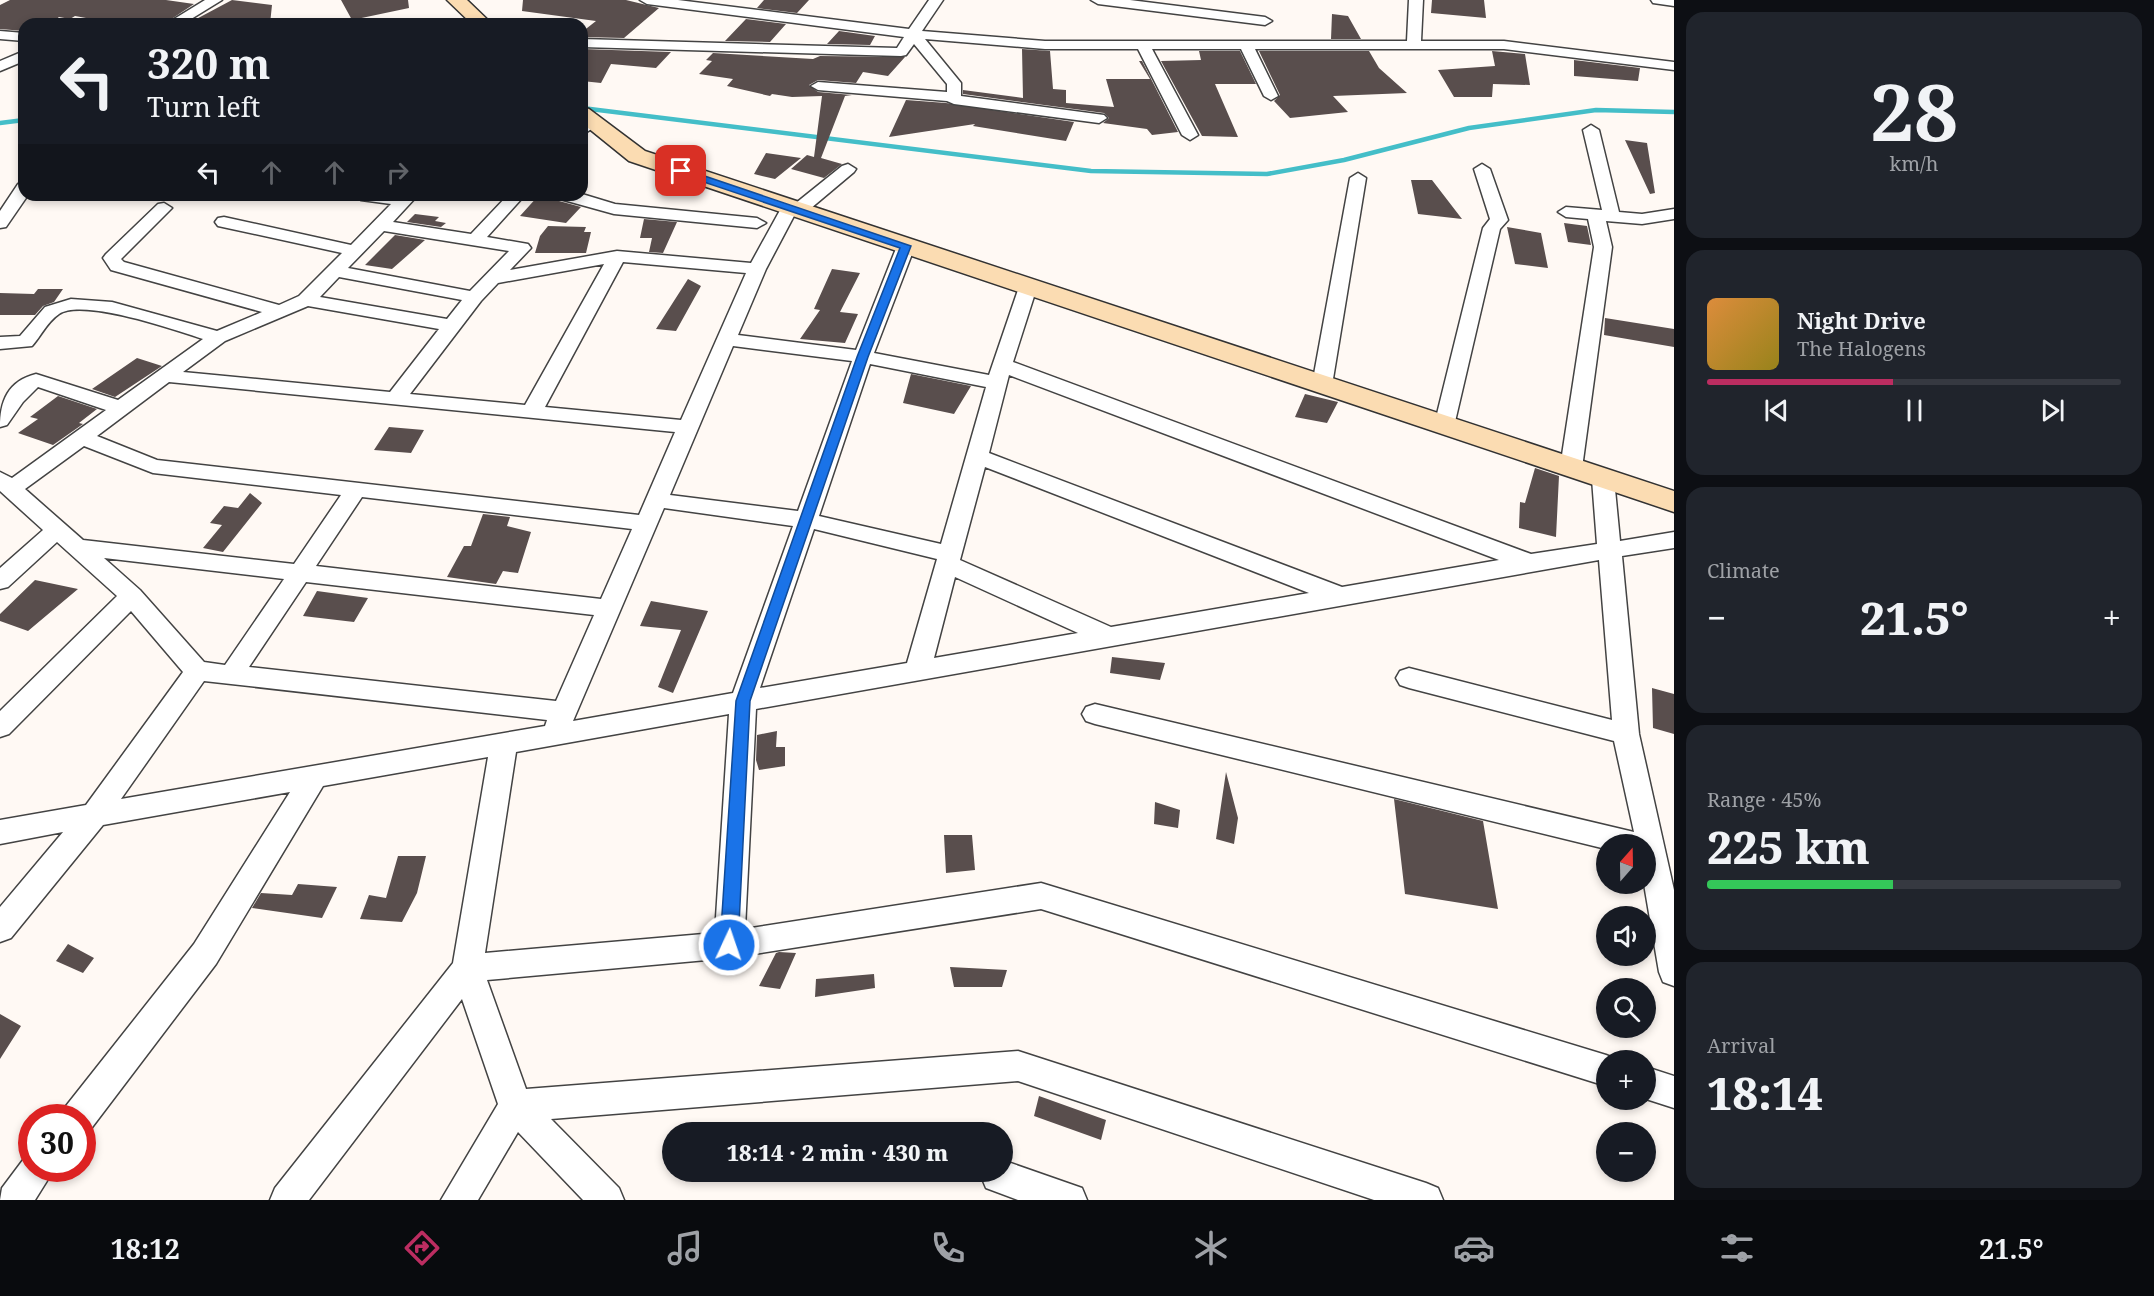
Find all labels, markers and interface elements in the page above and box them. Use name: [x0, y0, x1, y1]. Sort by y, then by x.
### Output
text: 320 m: [147, 34, 271, 91]
icon: left: [48, 42, 126, 120]
text: 28: [1870, 58, 1958, 164]
text: Turn left: [147, 88, 260, 125]
pin: [655, 145, 706, 196]
text: km/h: [1889, 150, 1939, 177]
icon: arrive: [664, 154, 697, 187]
icon: left: [192, 156, 225, 189]
icon: ahead: [255, 156, 288, 189]
icon: ahead: [318, 156, 351, 189]
icon: right: [381, 156, 414, 189]
text: Night Drive: [1797, 305, 1926, 335]
text: The Halogens: [1797, 335, 1926, 362]
icon: previous: [1760, 394, 1793, 427]
icon: pause: [1898, 394, 1931, 427]
icon: next: [2036, 394, 2069, 427]
text: Climate: [1707, 557, 1780, 584]
text: 21.5°: [1860, 587, 1969, 648]
text: −: [1707, 595, 1726, 640]
text: +: [2103, 595, 2121, 640]
text: Range · 45%: [1707, 786, 1821, 813]
text: 225 km: [1707, 816, 1870, 877]
north arrow: [1596, 834, 1656, 894]
map controls: [1596, 834, 1656, 1182]
button: sound: [1596, 906, 1656, 966]
position arrow: [697, 913, 761, 977]
button: search: [1596, 978, 1656, 1038]
text: Arrival: [1707, 1032, 1775, 1059]
button: +: [1596, 1050, 1656, 1110]
text: 18:14: [1707, 1062, 1823, 1123]
speed limit sign: 30: [18, 1104, 96, 1182]
button: −: [1596, 1122, 1656, 1182]
text: 18:14 · 2 min · 430 m: [727, 1137, 948, 1167]
icon: directions: [401, 1227, 443, 1269]
icon: music: [664, 1227, 706, 1269]
icon: phone: [927, 1227, 969, 1269]
icon: climate: [1190, 1227, 1232, 1269]
icon: car: [1453, 1227, 1495, 1269]
icon: filters: [1716, 1227, 1758, 1269]
text: 18:12: [111, 1230, 180, 1267]
text: 21.5°: [1979, 1230, 2043, 1267]

